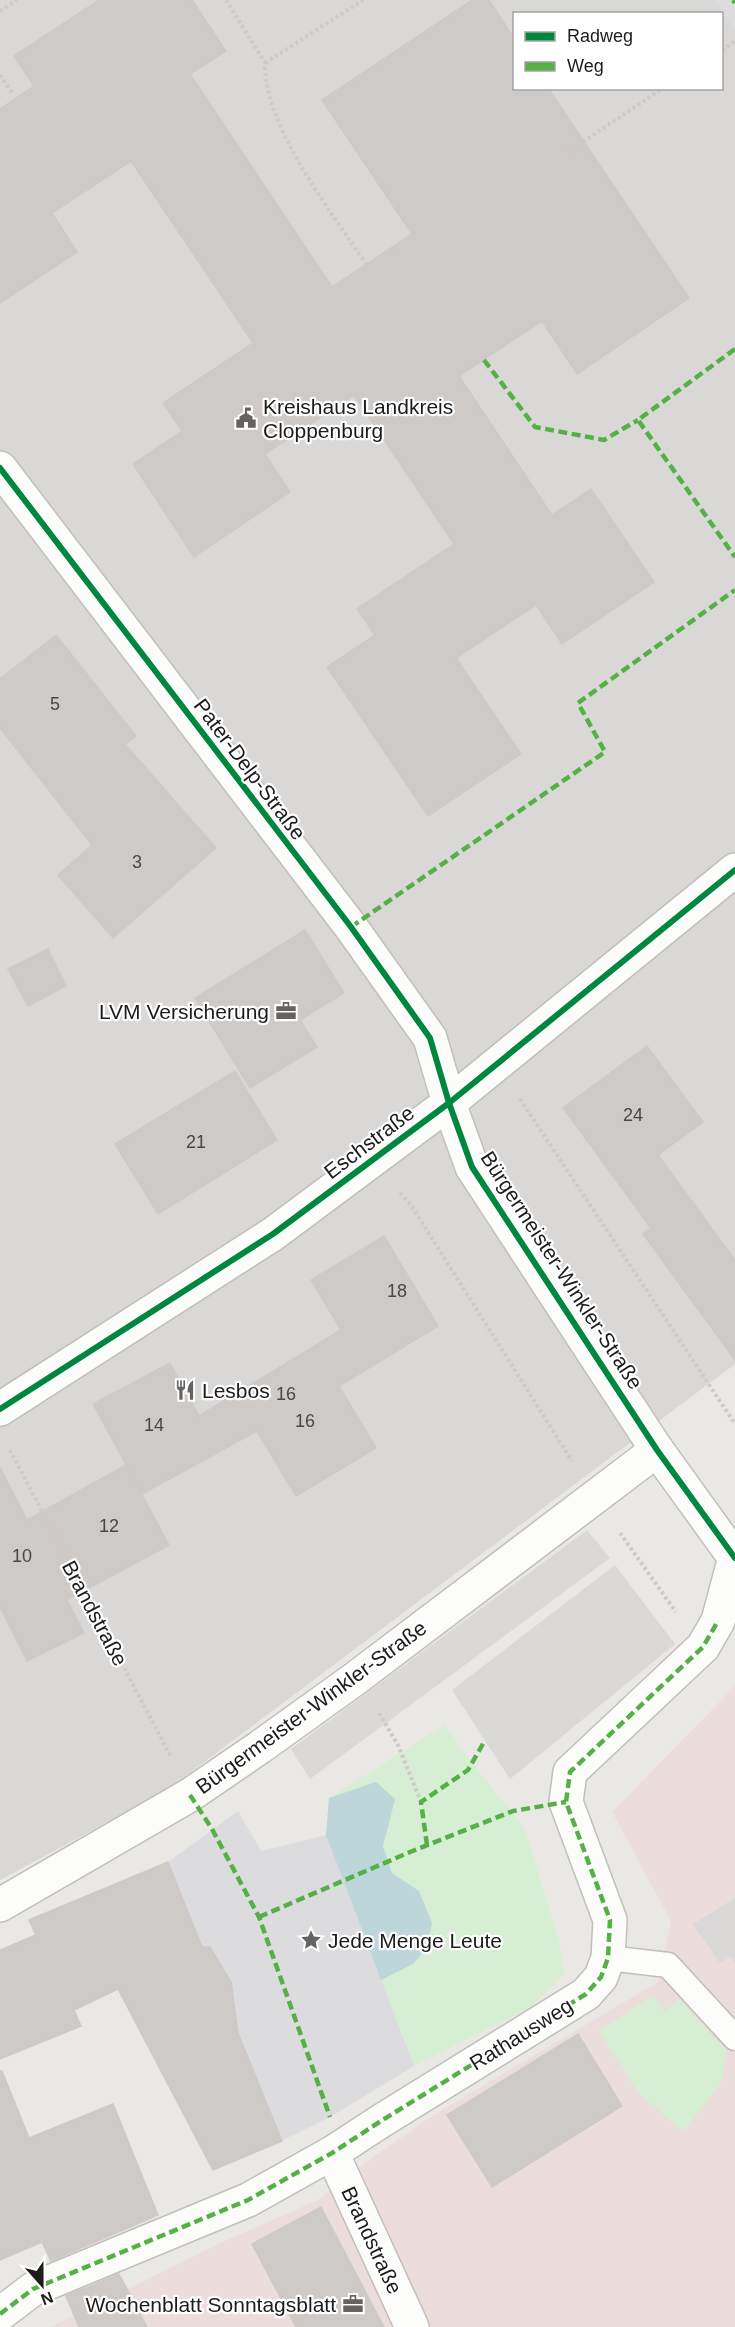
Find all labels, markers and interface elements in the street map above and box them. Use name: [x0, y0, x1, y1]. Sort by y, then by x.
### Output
legend: [513, 12, 723, 90]
text: Radweg: [567, 26, 633, 46]
text: Weg: [567, 56, 604, 76]
place label: Kreishaus Landkreis Cloppenburg: [263, 395, 453, 442]
public building icon: Kreishaus Landkreis Cloppenburg: [234, 406, 258, 430]
house number: 5: [50, 694, 60, 714]
street label: Pater-Delp-Straße: [190, 694, 310, 844]
house number: 3: [132, 852, 142, 872]
office icon: LVM Versicherung: [274, 999, 298, 1023]
place label: LVM Versicherung: [99, 1000, 269, 1023]
street label: Eschstraße: [320, 1101, 418, 1183]
house number: 24: [623, 1105, 643, 1125]
house number: 21: [186, 1132, 206, 1152]
street label: Bürgermeister-Winkler-Straße: [476, 1147, 648, 1393]
house number: 18: [387, 1281, 407, 1301]
restaurant icon: Lesbos: [173, 1378, 197, 1402]
place label: Lesbos: [202, 1379, 270, 1402]
house number: 16: [276, 1384, 296, 1404]
house number: 16: [295, 1411, 315, 1431]
house number: 14: [144, 1415, 164, 1435]
house number: 12: [99, 1516, 119, 1536]
house number: 10: [12, 1546, 32, 1566]
street label: Brandstraße: [58, 1557, 132, 1669]
street label: Bürgermeister-Winkler-Straße: [191, 1616, 431, 1798]
place icon: Jede Menge Leute: [299, 1928, 323, 1952]
place label: Jede Menge Leute: [328, 1929, 502, 1952]
street label: Rathausweg: [465, 1993, 577, 2075]
street label: Brandstraße: [337, 2183, 407, 2297]
north arrow: [12, 2255, 72, 2315]
text: N: [39, 2289, 56, 2309]
office icon: Wochenblatt Sonntagsblatt: [341, 2292, 365, 2316]
place label: Wochenblatt Sonntagsblatt: [85, 2293, 336, 2316]

